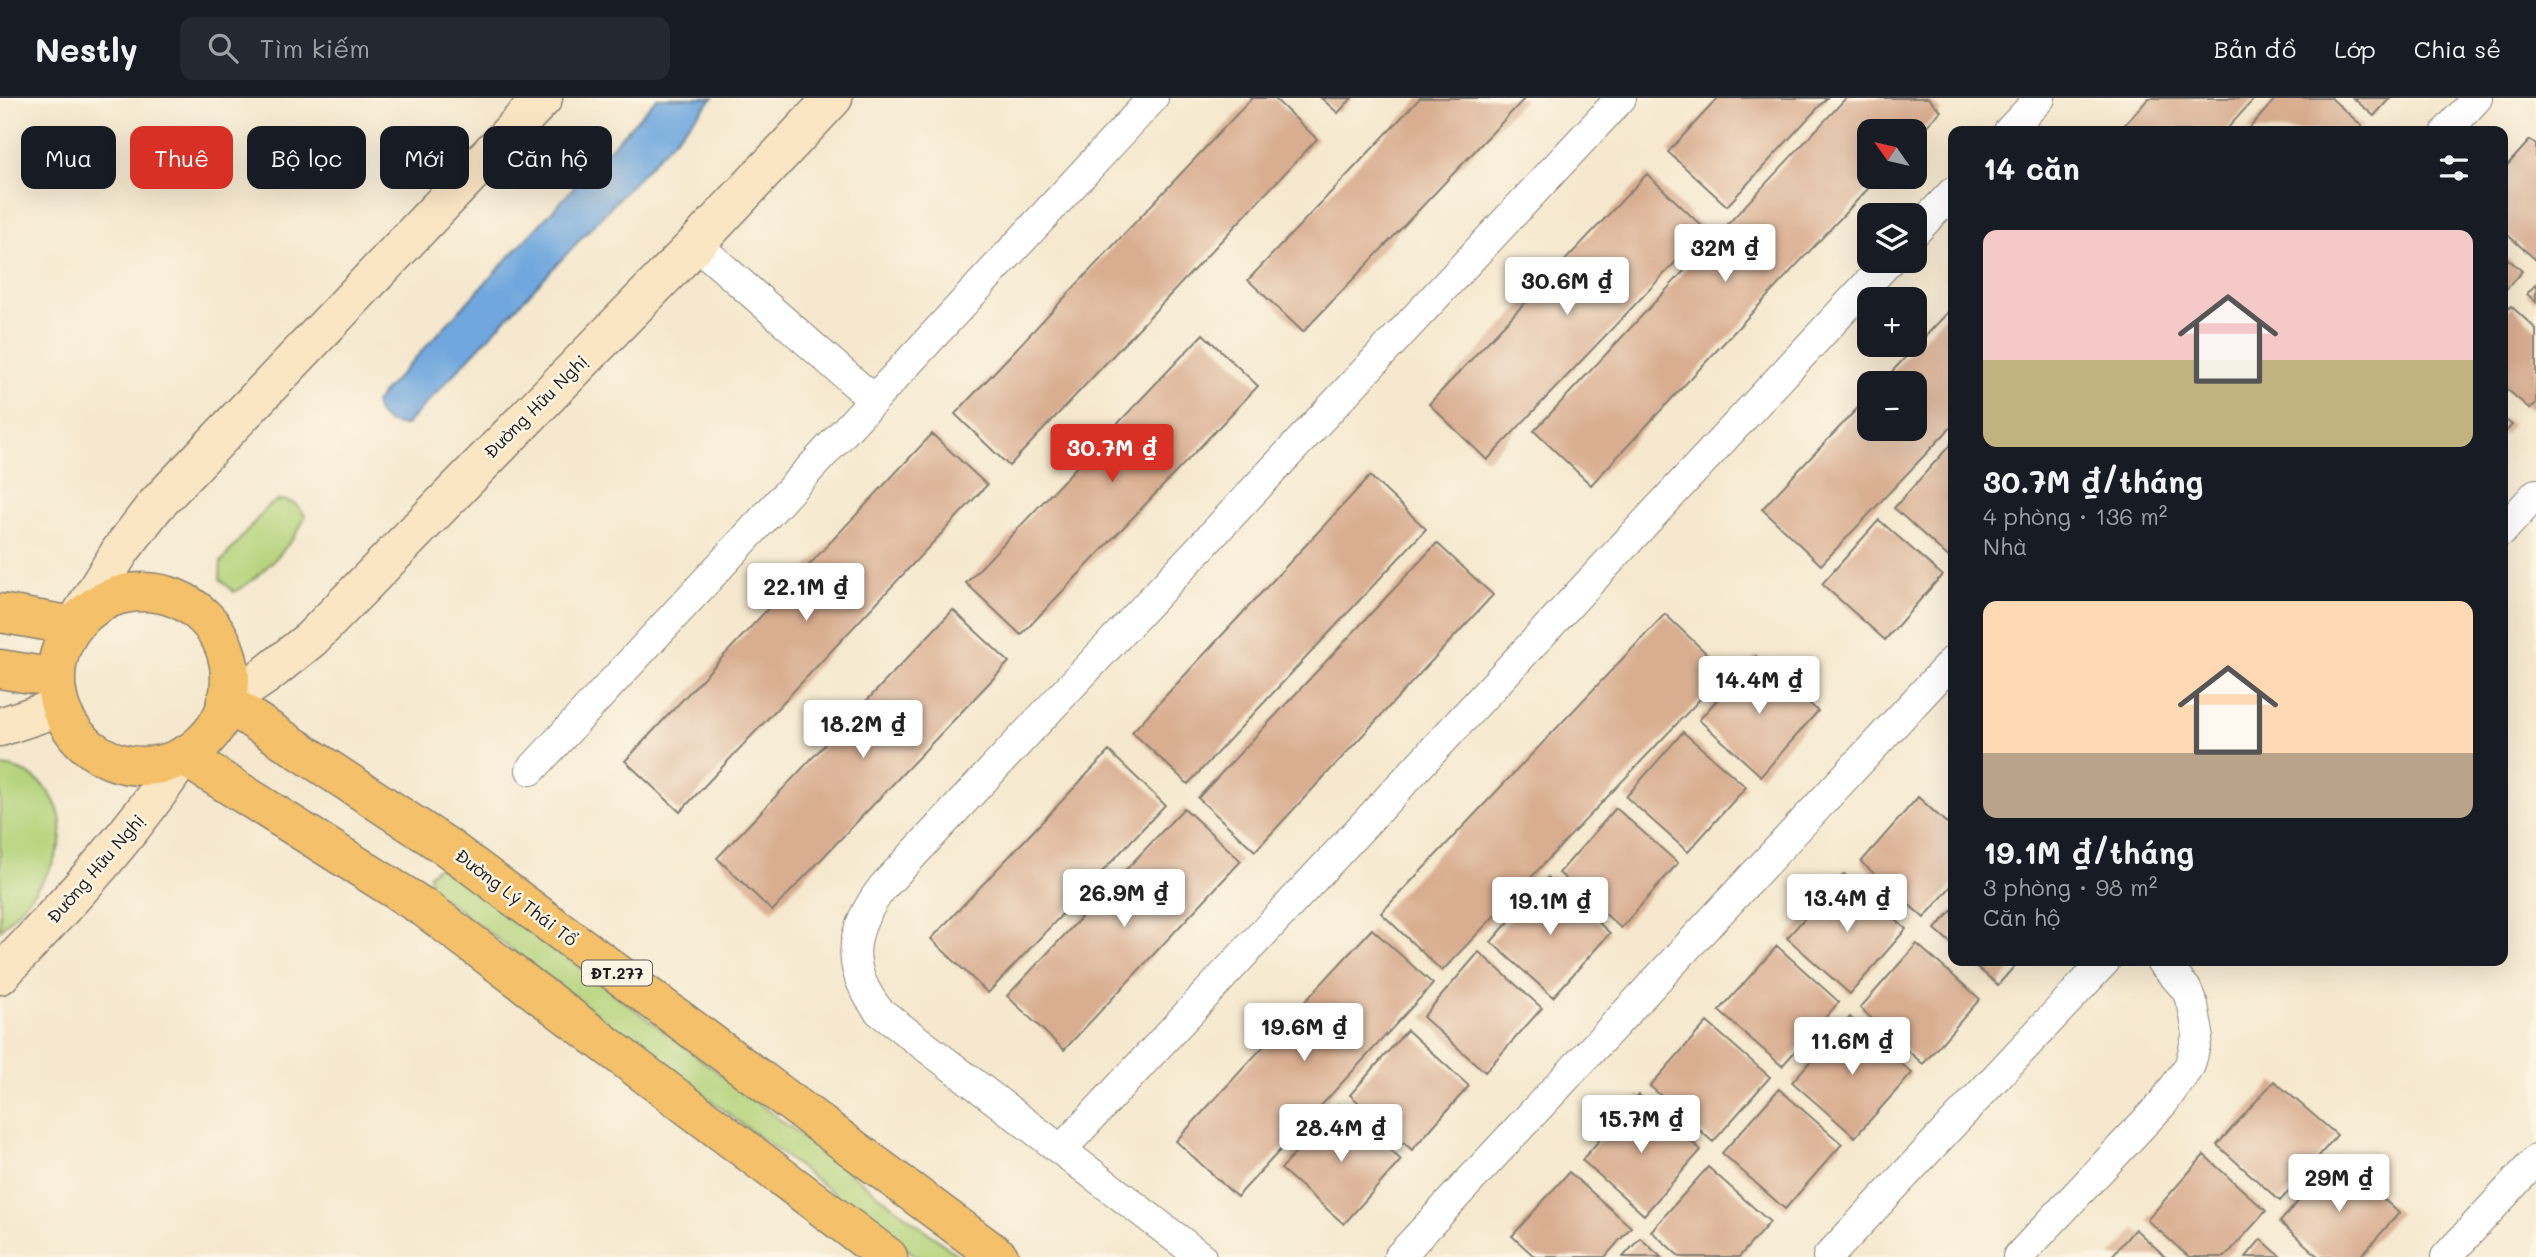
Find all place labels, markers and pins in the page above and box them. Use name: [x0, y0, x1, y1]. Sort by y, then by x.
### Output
pin: 32M ₫: [1676, 225, 1774, 284]
pin: 30.6M ₫: [1502, 258, 1632, 317]
pin: 30.7M ₫: [1047, 424, 1177, 484]
pin: 22.1M ₫: [741, 564, 871, 623]
pin: 14.4M ₫: [1694, 656, 1824, 716]
pin: 18.2M ₫: [798, 700, 928, 760]
pin: 26.9M ₫: [1059, 870, 1189, 929]
pin: 13.4M ₫: [1782, 874, 1912, 934]
pin: 19.1M ₫: [1485, 878, 1615, 937]
pin: 19.6M ₫: [1239, 1004, 1369, 1063]
pin: 11.6M ₫: [1787, 1018, 1917, 1077]
pin: 15.7M ₫: [1576, 1096, 1706, 1155]
pin: 28.4M ₫: [1276, 1104, 1406, 1164]
pin: 29M ₫: [2290, 1154, 2388, 1214]

